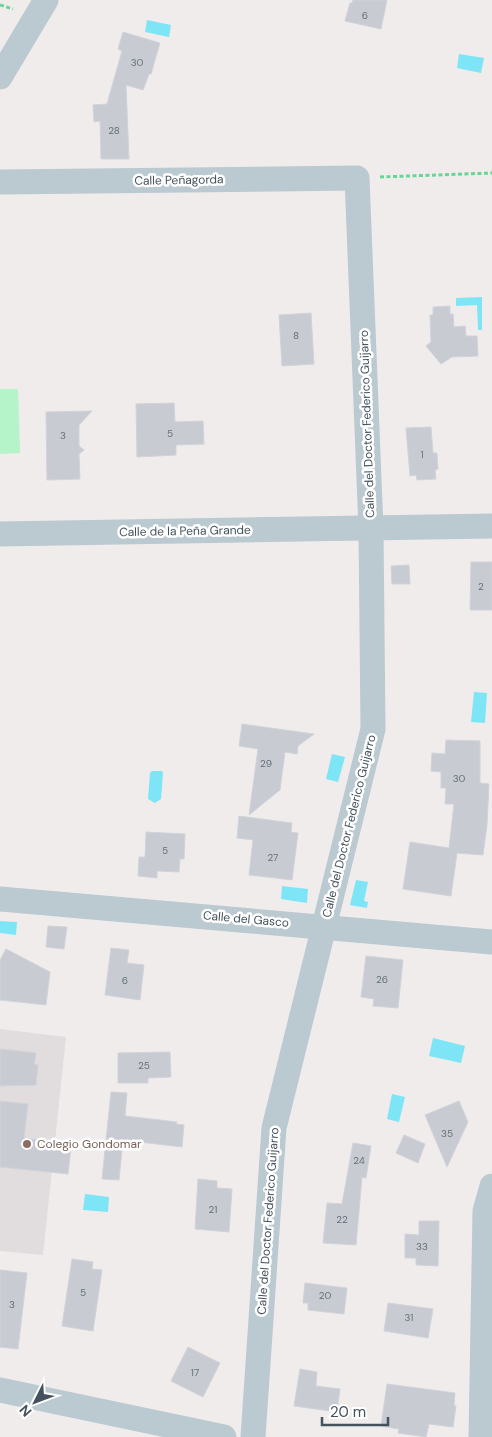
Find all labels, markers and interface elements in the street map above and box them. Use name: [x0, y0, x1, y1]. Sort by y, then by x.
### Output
house number: 6: [362, 9, 368, 22]
house number: 30: [131, 56, 144, 69]
house number: 28: [108, 124, 120, 137]
street label: Calle Peñagorda: [134, 171, 224, 189]
house number: 8: [293, 329, 299, 342]
street label: Calle del Doctor Federico Guijarro: [356, 330, 378, 518]
house number: 5: [167, 427, 173, 440]
house number: 3: [60, 429, 66, 442]
house number: 1: [420, 448, 424, 461]
street label: Calle de la Peña Grande: [119, 522, 251, 540]
house number: 2: [478, 580, 484, 593]
street label: Calle del Doctor Federico Guijarro: [319, 733, 379, 919]
house number: 29: [260, 757, 272, 770]
house number: 30: [453, 772, 466, 785]
house number: 5: [162, 844, 168, 857]
house number: 27: [268, 851, 278, 864]
street label: Calle del Gasco: [202, 907, 290, 931]
house number: 26: [376, 973, 388, 986]
house number: 6: [122, 974, 128, 987]
house number: 25: [138, 1059, 150, 1072]
street label: Calle del Doctor Federico Guijarro: [253, 1127, 283, 1315]
house number: 35: [441, 1127, 453, 1140]
place label: Colegio Gondomar: [37, 1136, 142, 1152]
marker: Colegio Gondomar: [21, 1138, 33, 1150]
house number: 24: [353, 1154, 365, 1167]
house number: 21: [209, 1203, 217, 1216]
house number: 22: [336, 1213, 348, 1226]
house number: 33: [416, 1240, 428, 1253]
house number: 5: [80, 1286, 86, 1299]
house number: 20: [319, 1289, 331, 1302]
house number: 3: [9, 1298, 15, 1311]
house number: 31: [405, 1311, 413, 1324]
house number: 17: [191, 1366, 199, 1379]
north arrow: [10, 1377, 60, 1427]
scale bar: [322, 1394, 388, 1426]
text: N: [15, 1401, 35, 1421]
text: 20 m: [330, 1402, 366, 1422]

